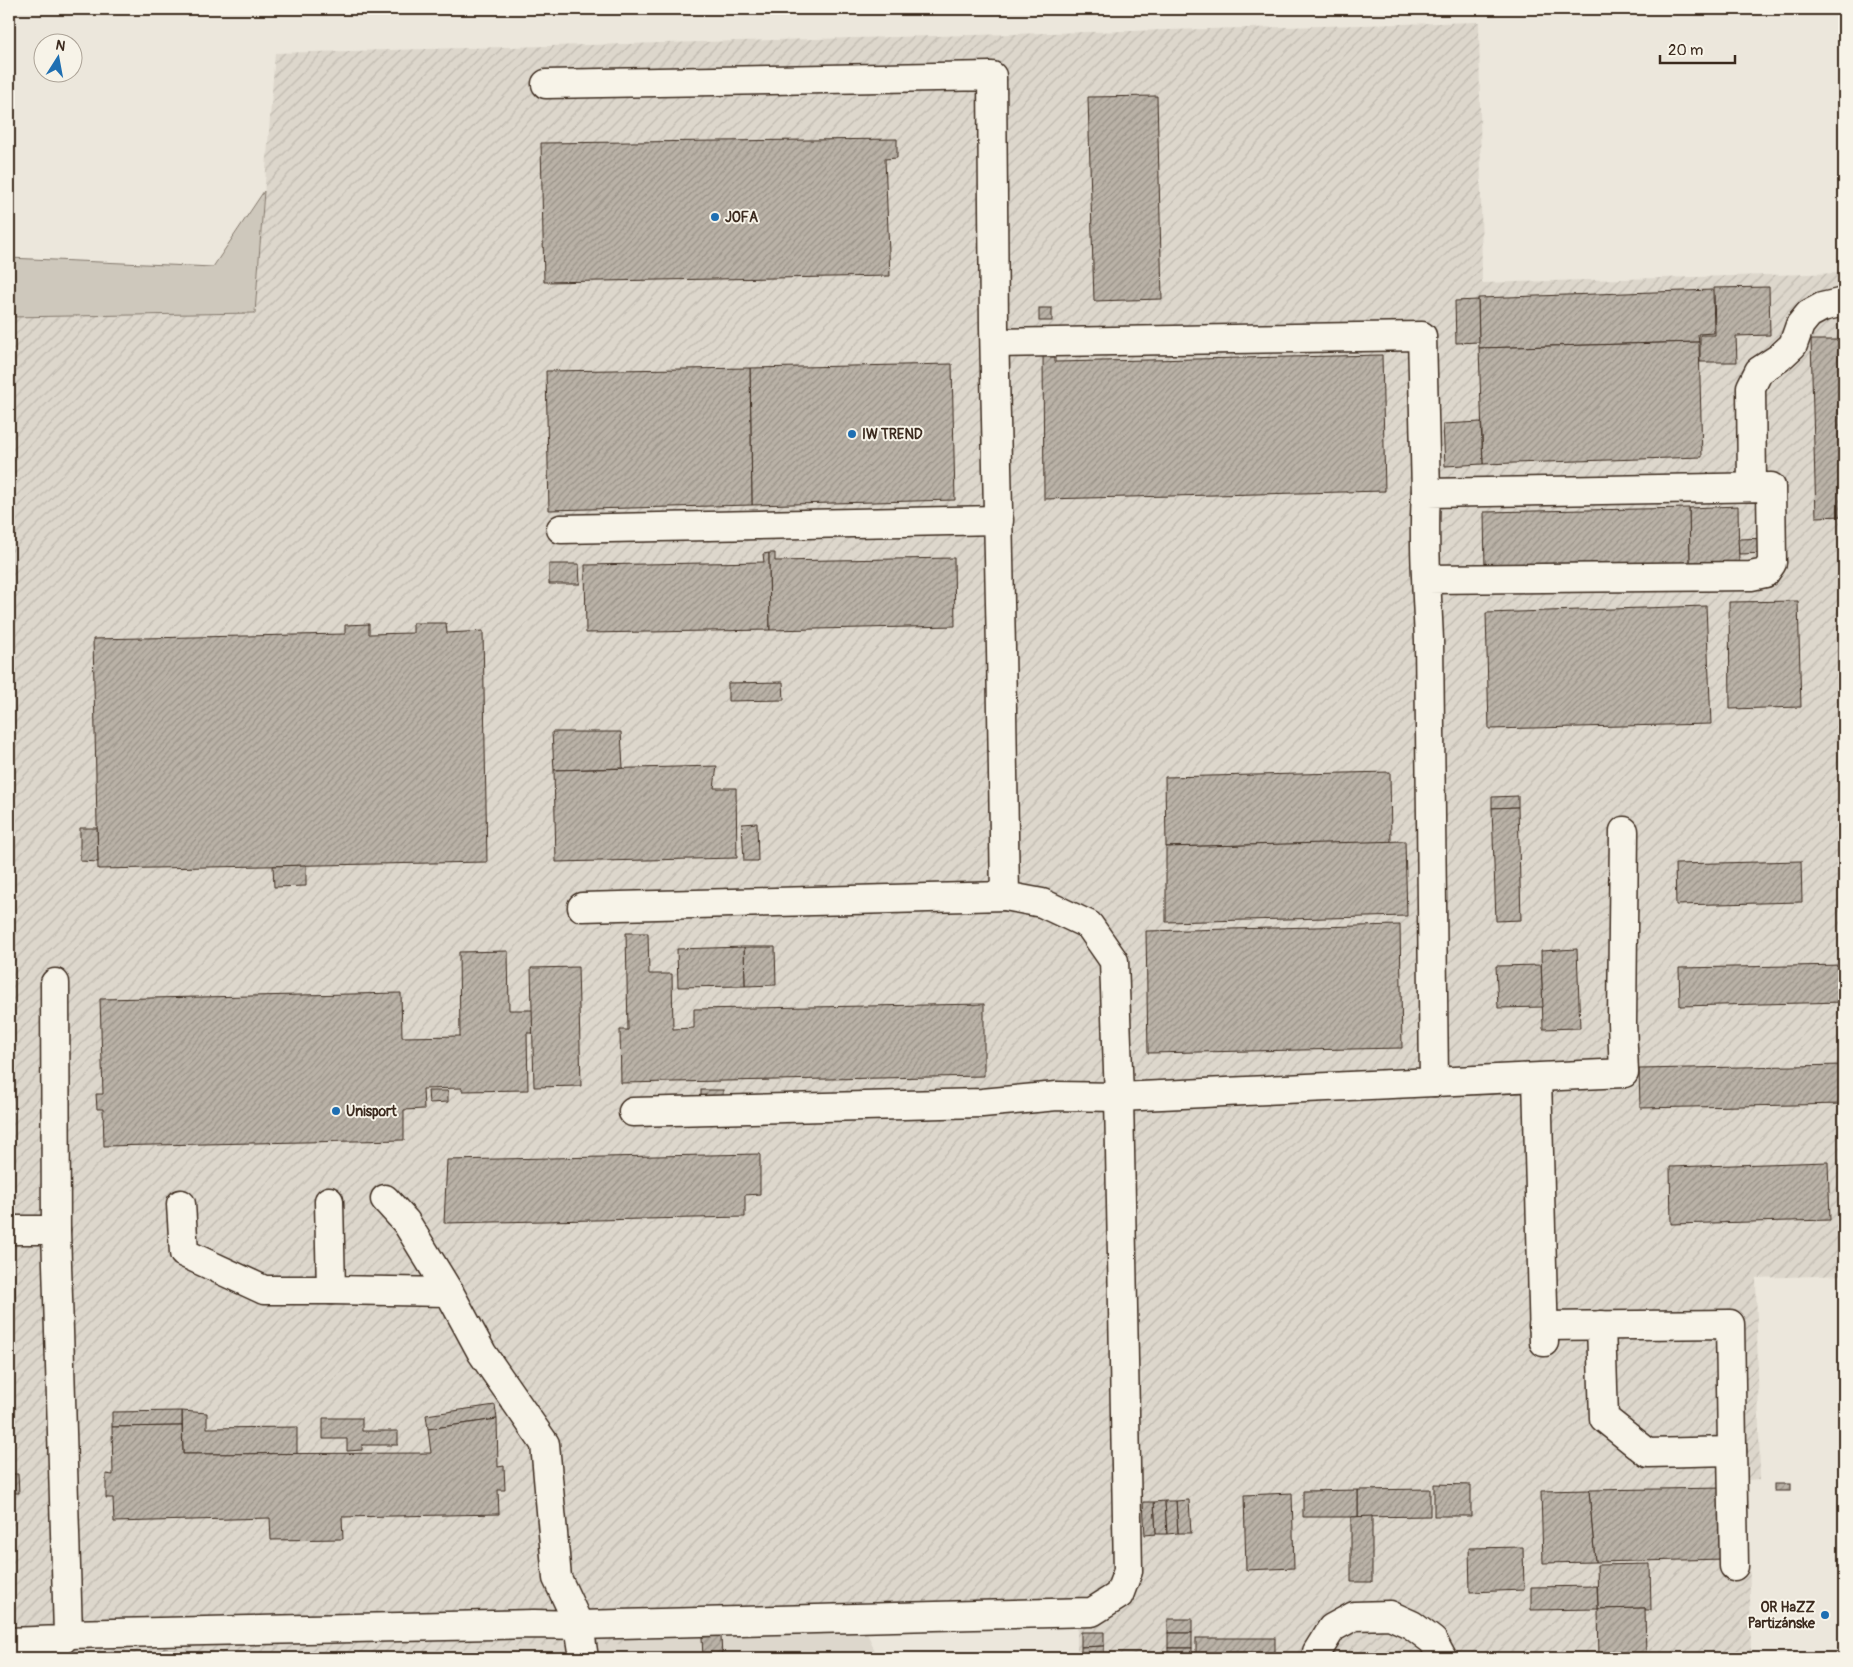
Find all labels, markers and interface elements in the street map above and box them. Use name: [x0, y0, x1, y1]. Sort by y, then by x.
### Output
north arrow: [32, 32, 82, 82]
scale bar: [1660, 32, 1736, 64]
text: N: [54, 36, 67, 55]
text: 20 m: [1668, 41, 1703, 60]
place label: JOFA: [725, 209, 758, 226]
marker: JOFA: [709, 211, 721, 223]
place label: IW TREND: [862, 426, 923, 443]
marker: IW TREND: [846, 428, 858, 440]
place label: Unisport: [346, 1103, 397, 1120]
marker: Unisport: [330, 1105, 342, 1117]
place label: OR HaZZ Partizánske: [1748, 1599, 1816, 1632]
marker: OR HaZZ Partizánske: [1819, 1609, 1831, 1621]

